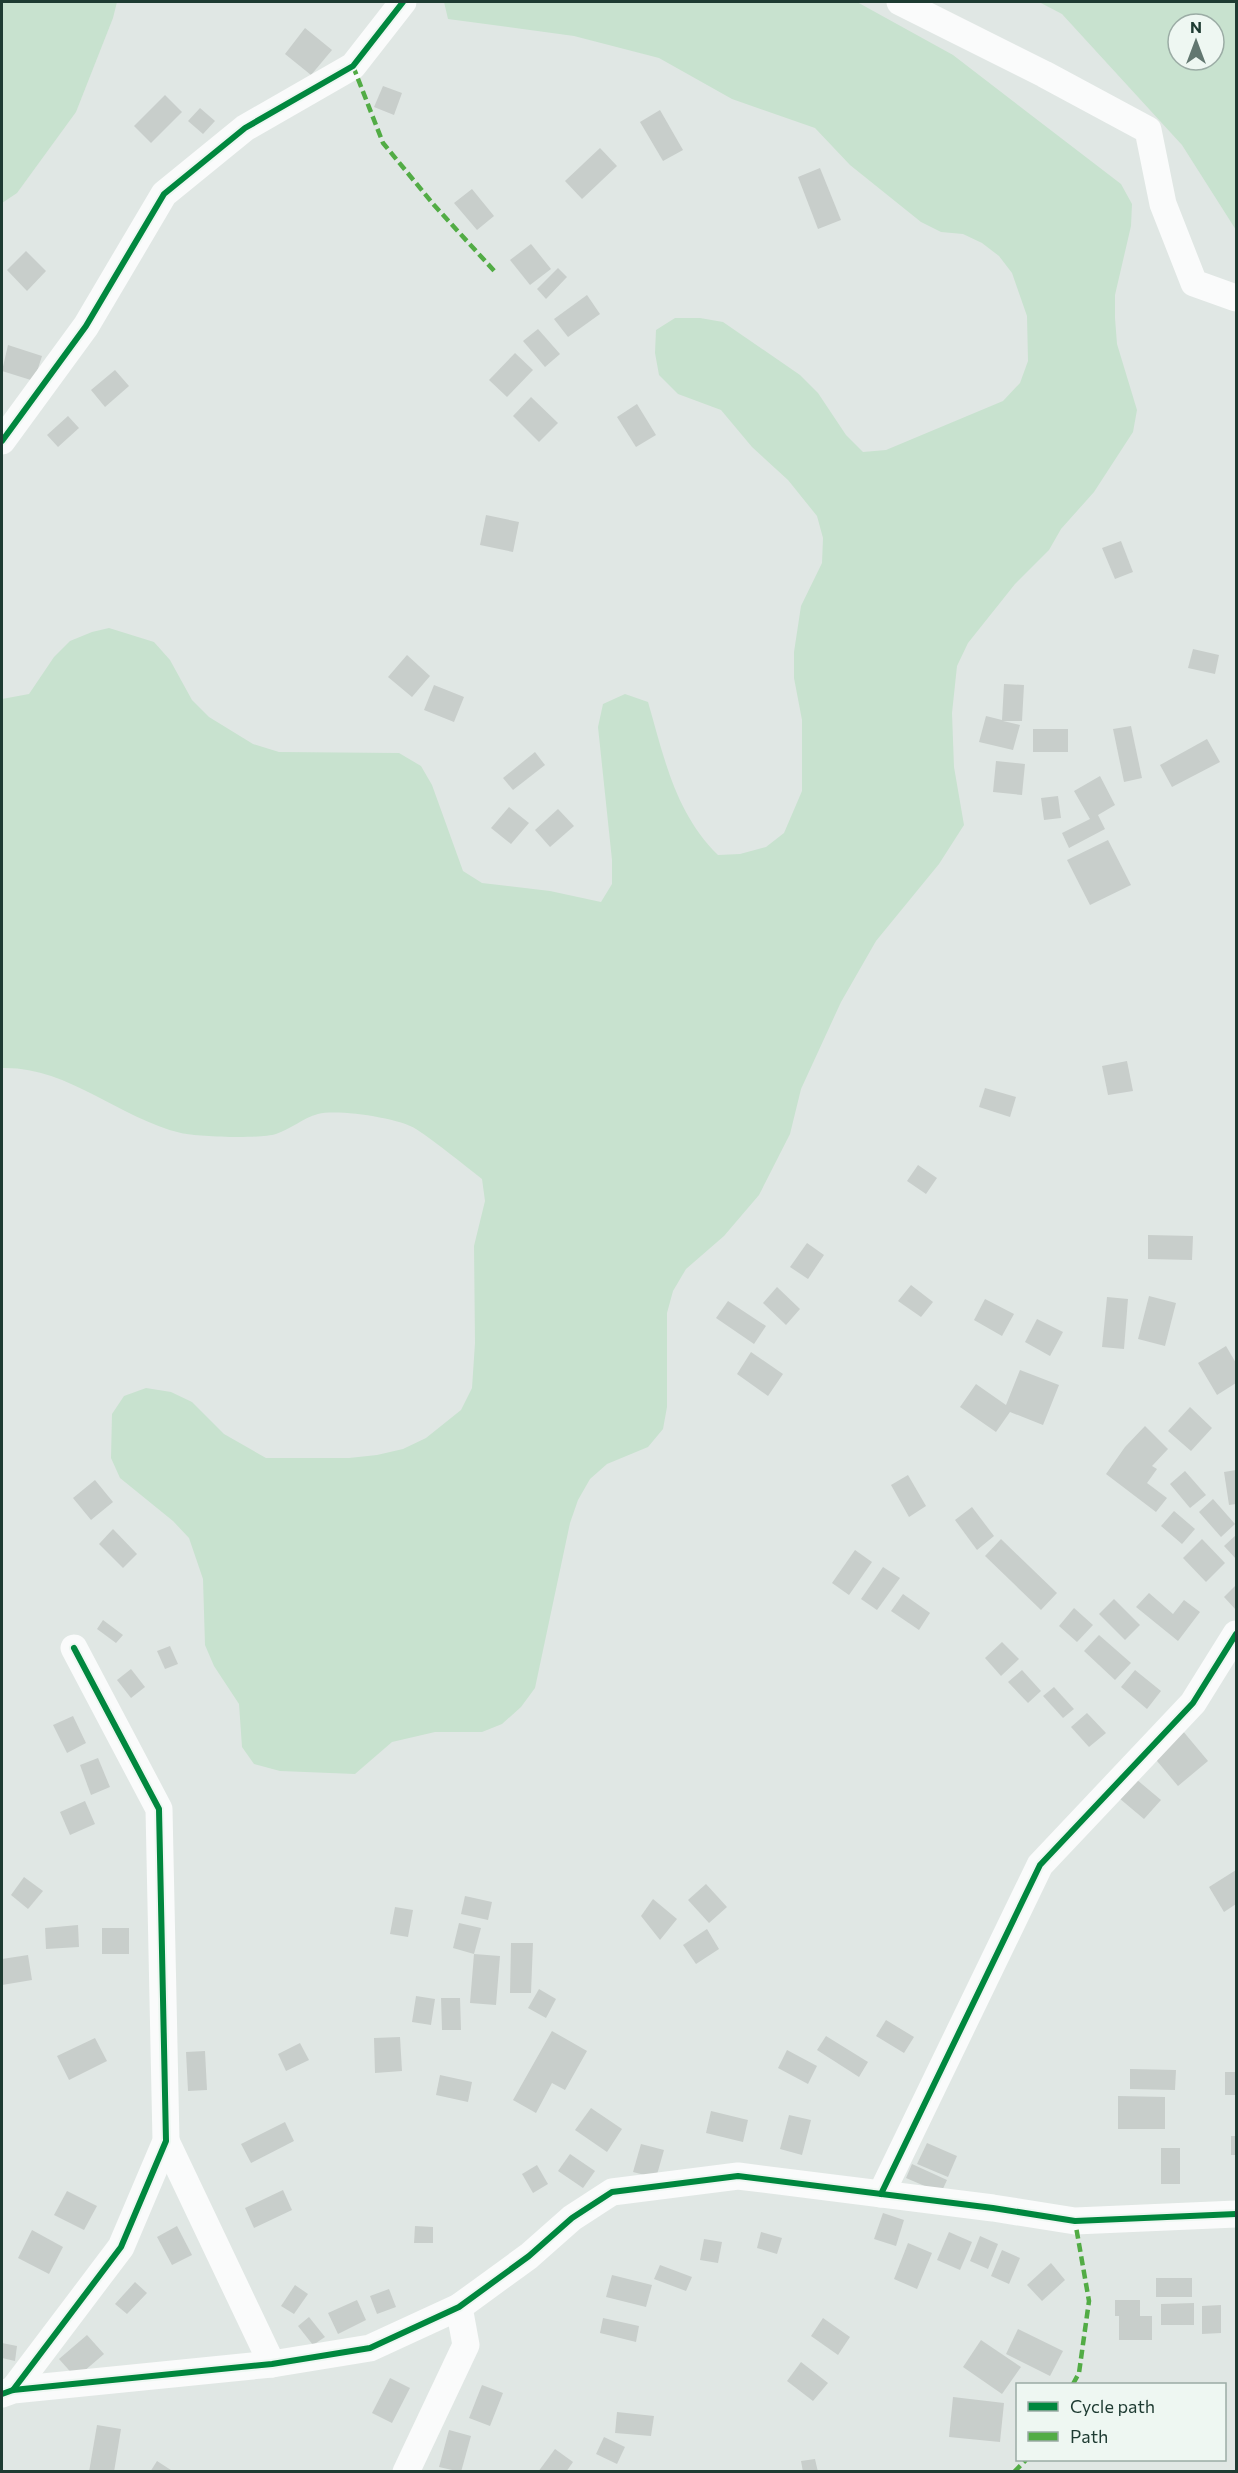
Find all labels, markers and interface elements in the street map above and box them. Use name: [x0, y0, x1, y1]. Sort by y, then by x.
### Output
north arrow: [1166, 12, 1226, 72]
text: N: [1190, 17, 1202, 36]
legend: [1016, 2383, 1226, 2461]
text: Cycle path: [1070, 2395, 1155, 2417]
text: Path: [1070, 2425, 1108, 2447]

